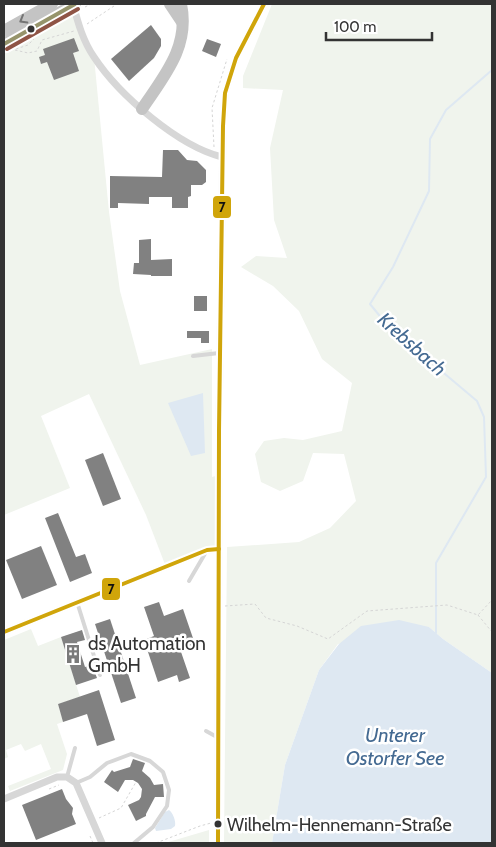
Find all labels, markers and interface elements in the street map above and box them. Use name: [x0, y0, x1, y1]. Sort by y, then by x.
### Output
scale bar: [326, 10, 432, 42]
one-way arrow: [20, 13, 29, 23]
text: 100 m: [334, 18, 376, 36]
unlabelled marker: [26, 24, 36, 34]
line badge: 7: [212, 195, 232, 219]
text: 7: [218, 198, 226, 216]
water label: Krebsbach: [373, 307, 451, 381]
line badge: 7: [101, 577, 121, 601]
text: 7: [107, 580, 115, 598]
place label: ds Automation GmbH: [88, 632, 206, 677]
building icon: ds Automation GmbH: [62, 643, 84, 665]
water label: Unterer Ostorfer See: [346, 723, 444, 770]
place label: Wilhelm-Hennemann-Straße: [227, 814, 452, 836]
marker: Wilhelm-Hennemann-Straße: [213, 819, 223, 829]

